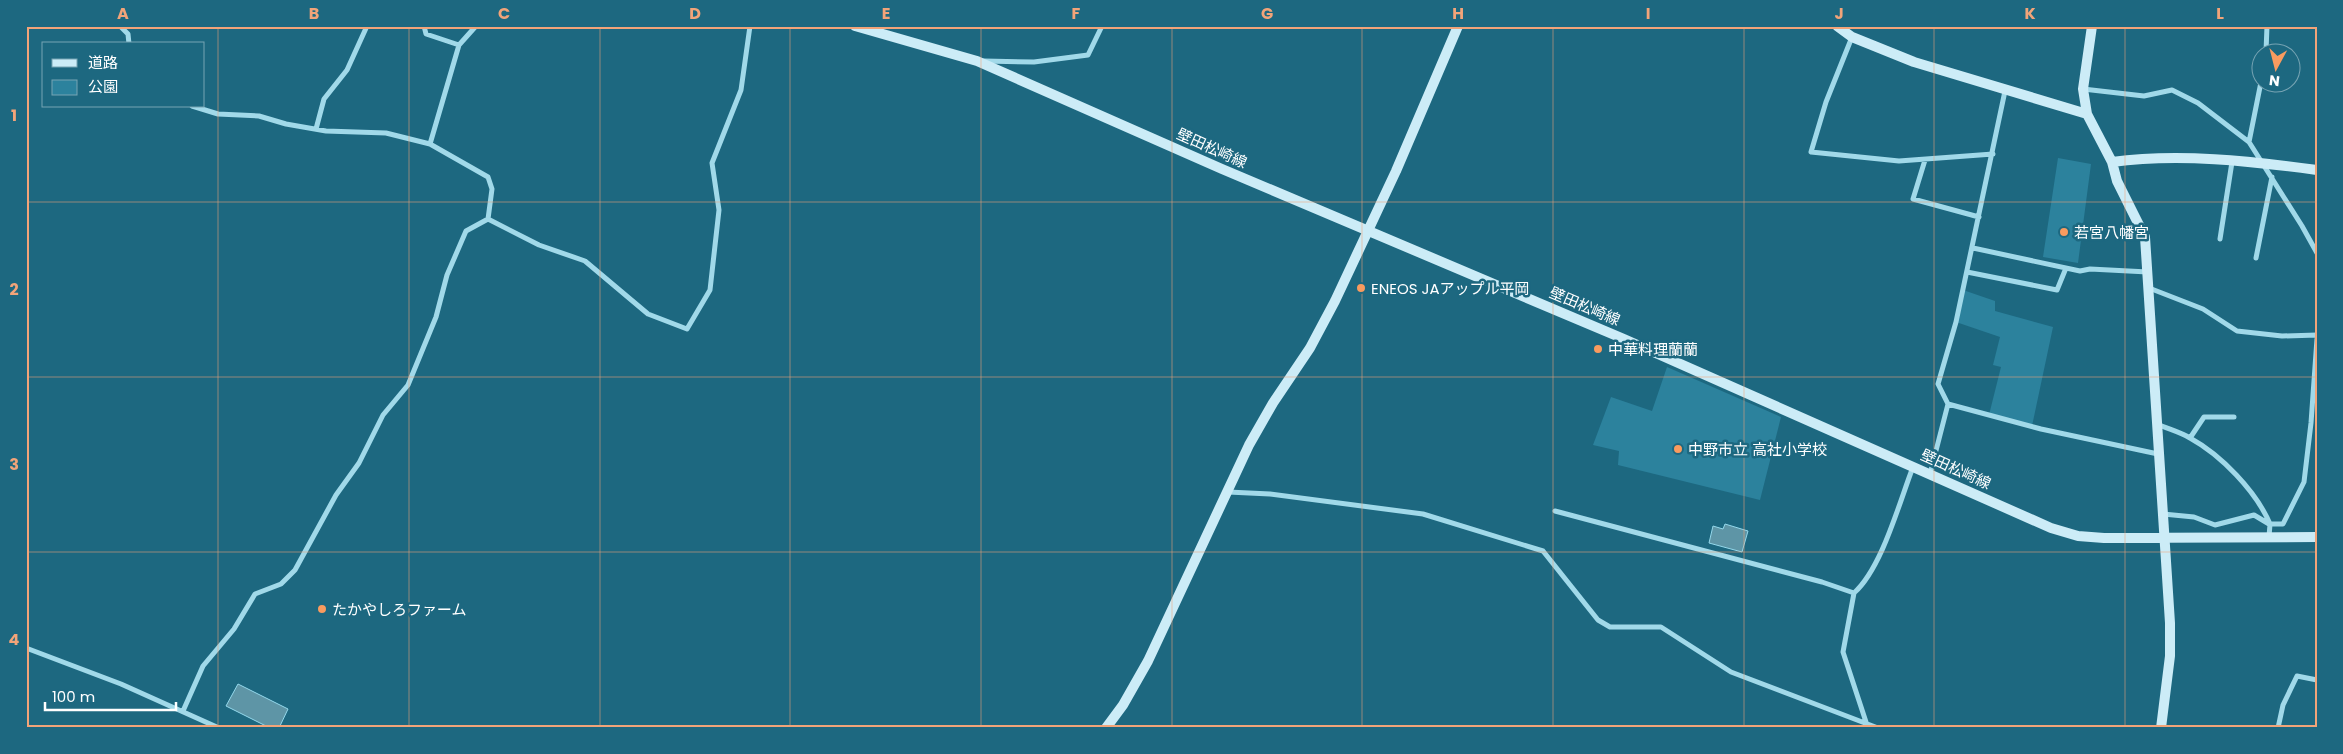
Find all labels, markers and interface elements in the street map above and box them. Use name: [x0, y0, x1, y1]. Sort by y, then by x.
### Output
text: A: [117, 2, 129, 25]
text: B: [309, 2, 319, 25]
text: C: [498, 2, 510, 25]
text: D: [689, 2, 701, 25]
text: E: [882, 2, 890, 25]
text: F: [1072, 2, 1081, 25]
text: G: [1261, 2, 1273, 25]
text: H: [1452, 2, 1464, 25]
text: I: [1646, 2, 1650, 25]
text: J: [1834, 2, 1844, 25]
text: K: [2024, 2, 2036, 25]
text: L: [2216, 2, 2224, 25]
legend: [42, 42, 205, 108]
north arrow: [2250, 42, 2300, 92]
text: 道路: [88, 52, 118, 73]
text: N: [2268, 70, 2281, 91]
text: 公園: [88, 76, 118, 97]
text: 1: [11, 104, 17, 127]
street label: 壁田松崎線: [1173, 123, 1251, 173]
place label: 若宮八幡宮: [2074, 222, 2149, 243]
marker: 若宮八幡宮: [2058, 226, 2070, 238]
text: 2: [9, 278, 19, 301]
place label: ENEOS JAアップル平岡: [1371, 278, 1530, 299]
marker: ENEOS JAアップル平岡: [1355, 282, 1367, 294]
street label: 壁田松崎線: [1546, 282, 1624, 330]
place label: 中華料理蘭蘭: [1608, 339, 1698, 360]
marker: 中華料理蘭蘭: [1592, 343, 1604, 355]
place label: 中野市立 高社小学校: [1688, 439, 1827, 460]
marker: 中野市立 高社小学校: [1672, 443, 1684, 455]
street label: 壁田松崎線: [1917, 444, 1995, 494]
text: 3: [9, 453, 19, 476]
place label: たかやしろファーム: [332, 599, 467, 620]
marker: たかやしろファーム: [316, 603, 328, 615]
text: 4: [9, 628, 20, 651]
scale bar: [45, 679, 176, 711]
text: 100 m: [52, 686, 95, 707]

